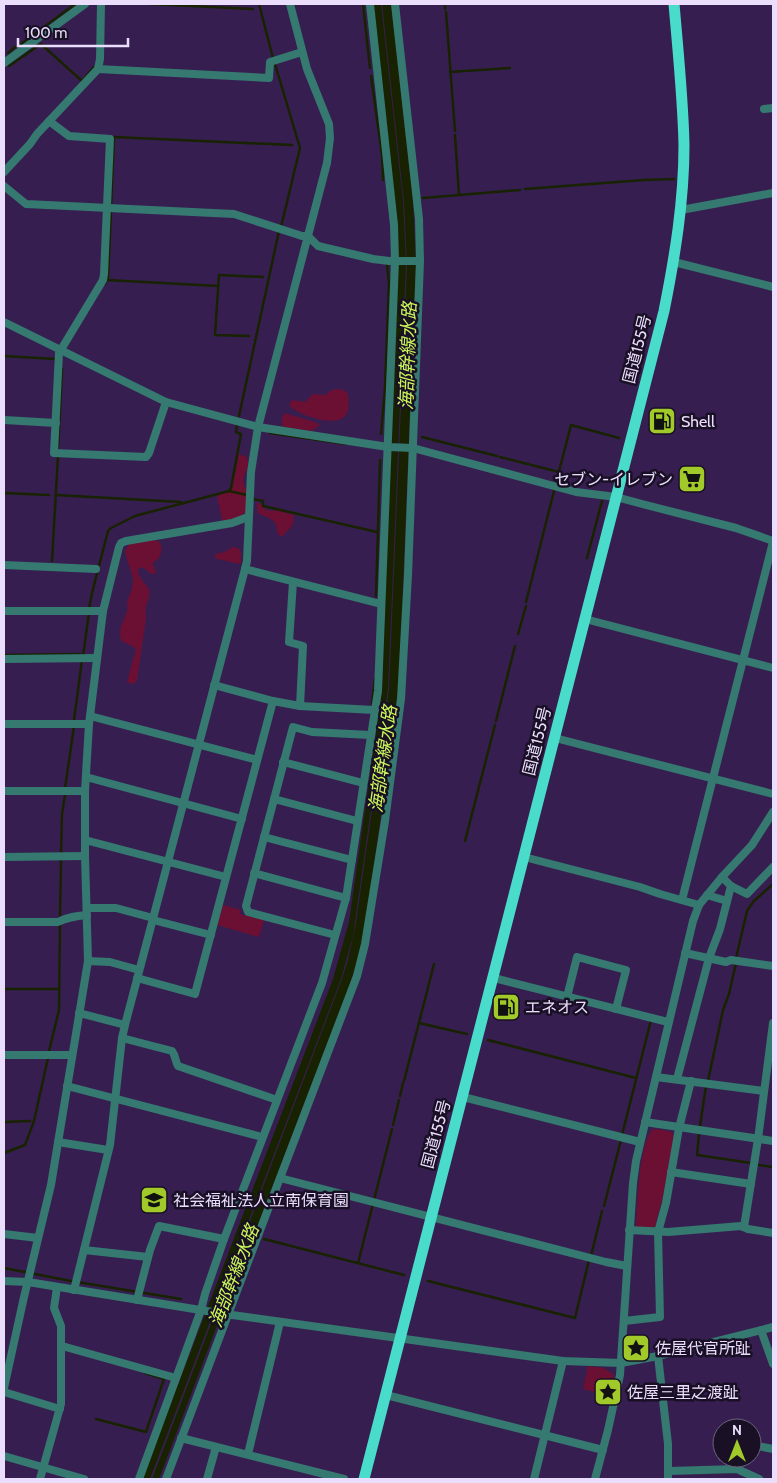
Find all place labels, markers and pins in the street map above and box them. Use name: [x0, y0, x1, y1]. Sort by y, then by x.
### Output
fuel station icon: Shell: [647, 406, 677, 436]
place label: Shell: [681, 412, 715, 431]
supermarket icon: セブン-イレブン: [677, 464, 707, 494]
place label: セブン-イレブン: [554, 470, 673, 489]
fuel station icon: エネオス: [491, 992, 521, 1022]
place label: エネオス: [525, 998, 589, 1017]
school or university icon: 社会福祉法人立南保育園: [139, 1185, 169, 1215]
place label: 社会福祉法人立南保育園: [173, 1191, 349, 1210]
place icon: 佐屋代官所趾: [621, 1333, 651, 1363]
place label: 佐屋代官所趾: [655, 1339, 751, 1358]
place icon: 佐屋三里之渡趾: [593, 1377, 623, 1407]
place label: 佐屋三里之渡趾: [627, 1383, 739, 1402]

